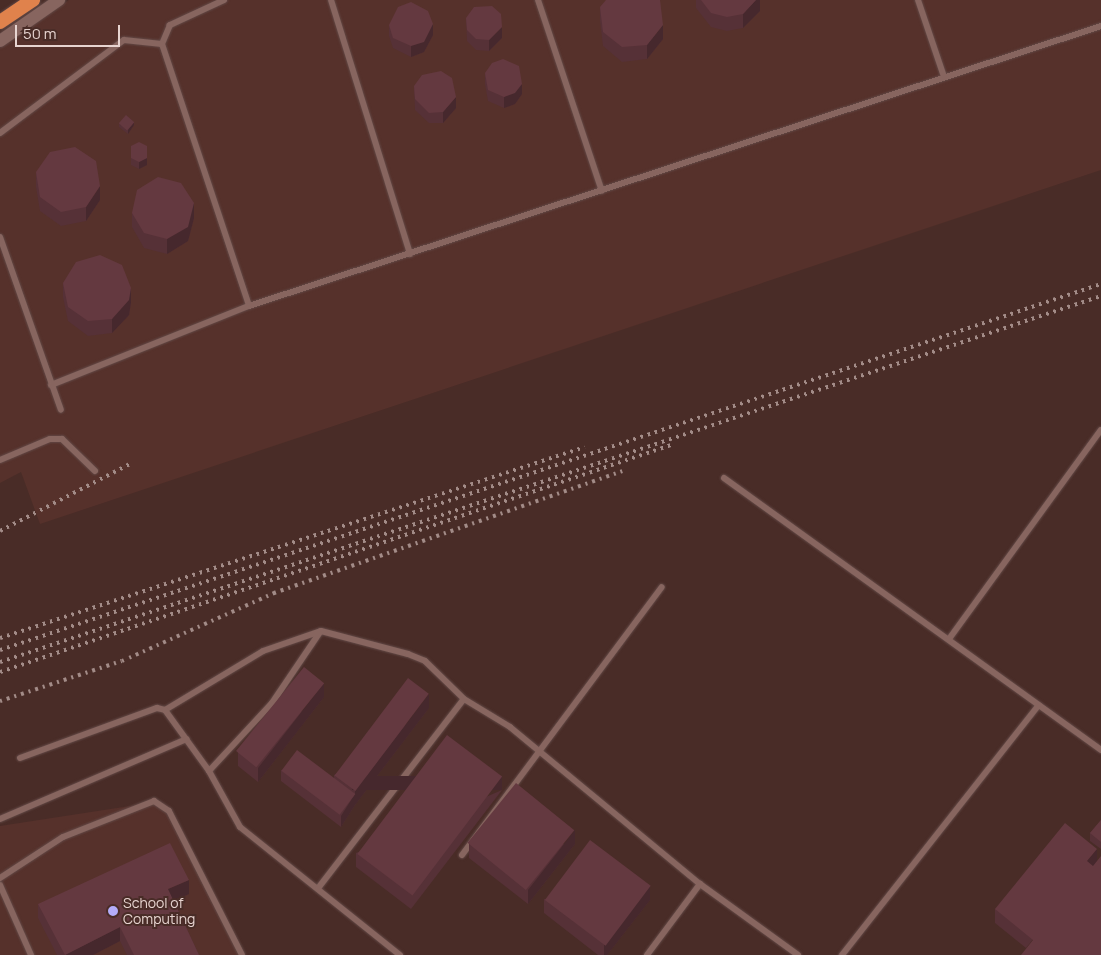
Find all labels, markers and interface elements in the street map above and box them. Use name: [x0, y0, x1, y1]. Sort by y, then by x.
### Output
scale bar: [18, 15, 122, 47]
text: 50 m: [23, 23, 57, 44]
place label: School of Computing: [123, 895, 195, 928]
marker: School of Computing: [107, 905, 119, 917]

